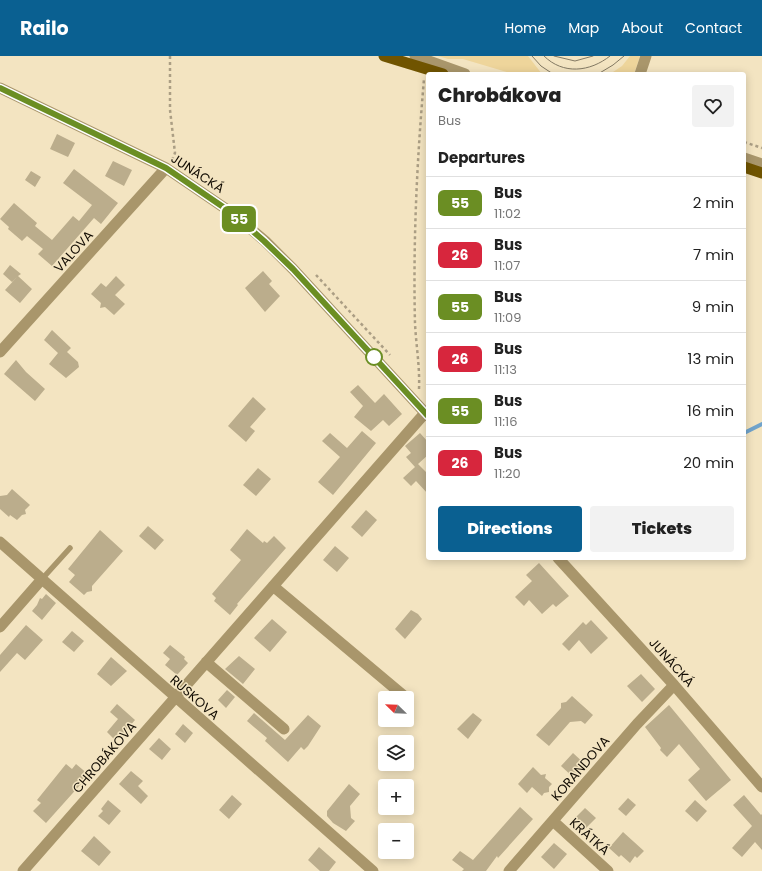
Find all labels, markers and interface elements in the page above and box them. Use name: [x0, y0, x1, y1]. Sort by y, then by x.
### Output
text: Railo: [20, 15, 69, 42]
text: Home: [504, 18, 546, 38]
text: Map: [568, 18, 599, 38]
text: About: [621, 18, 663, 38]
text: Contact: [685, 18, 742, 38]
text: Chrobákova: [438, 82, 561, 109]
button: heart: [692, 85, 734, 127]
text: Bus: [438, 111, 461, 130]
text: Departures: [438, 147, 525, 168]
street label: JUNÁCKÁ: [167, 149, 228, 198]
text: Bus: [494, 182, 522, 203]
text: 2 min: [693, 192, 734, 213]
text: 55: [451, 193, 469, 213]
text: 11:02: [494, 204, 521, 223]
line badge: 55: [221, 206, 257, 232]
text: 55: [230, 209, 248, 229]
street label: VALOVA: [49, 226, 98, 277]
text: Bus: [494, 234, 522, 255]
text: 7 min: [693, 244, 734, 265]
text: 26: [452, 245, 468, 265]
text: 11:07: [494, 256, 520, 275]
text: Bus: [494, 286, 522, 307]
text: 9 min: [692, 296, 734, 317]
text: 55: [451, 297, 469, 317]
text: 11:09: [494, 308, 521, 327]
text: Bus: [494, 338, 522, 359]
unlabelled marker: [365, 348, 383, 366]
text: 13 min: [688, 348, 734, 369]
text: 26: [452, 349, 468, 369]
text: 11:13: [494, 360, 517, 379]
text: Bus: [494, 390, 522, 411]
text: 16 min: [687, 400, 734, 421]
text: 55: [451, 401, 469, 421]
text: 11:16: [494, 412, 518, 431]
text: Bus: [494, 442, 522, 463]
text: 20 min: [683, 452, 734, 473]
text: 26: [452, 453, 468, 473]
text: 11:20: [494, 464, 521, 483]
button: Directions: [438, 506, 582, 552]
button: Tickets: [590, 506, 734, 552]
street label: JUNÁCKÁ: [644, 634, 699, 691]
street label: RUSKOVA: [166, 671, 224, 724]
north arrow: [378, 691, 414, 727]
map controls: [378, 691, 414, 859]
street label: CHROBÁKOVA: [68, 717, 141, 797]
street label: KORANDOVA: [547, 731, 614, 805]
button: layers: [378, 735, 414, 771]
button: +: [378, 779, 414, 815]
street label: KRÁTKÁ: [565, 813, 614, 860]
button: −: [378, 823, 414, 859]

